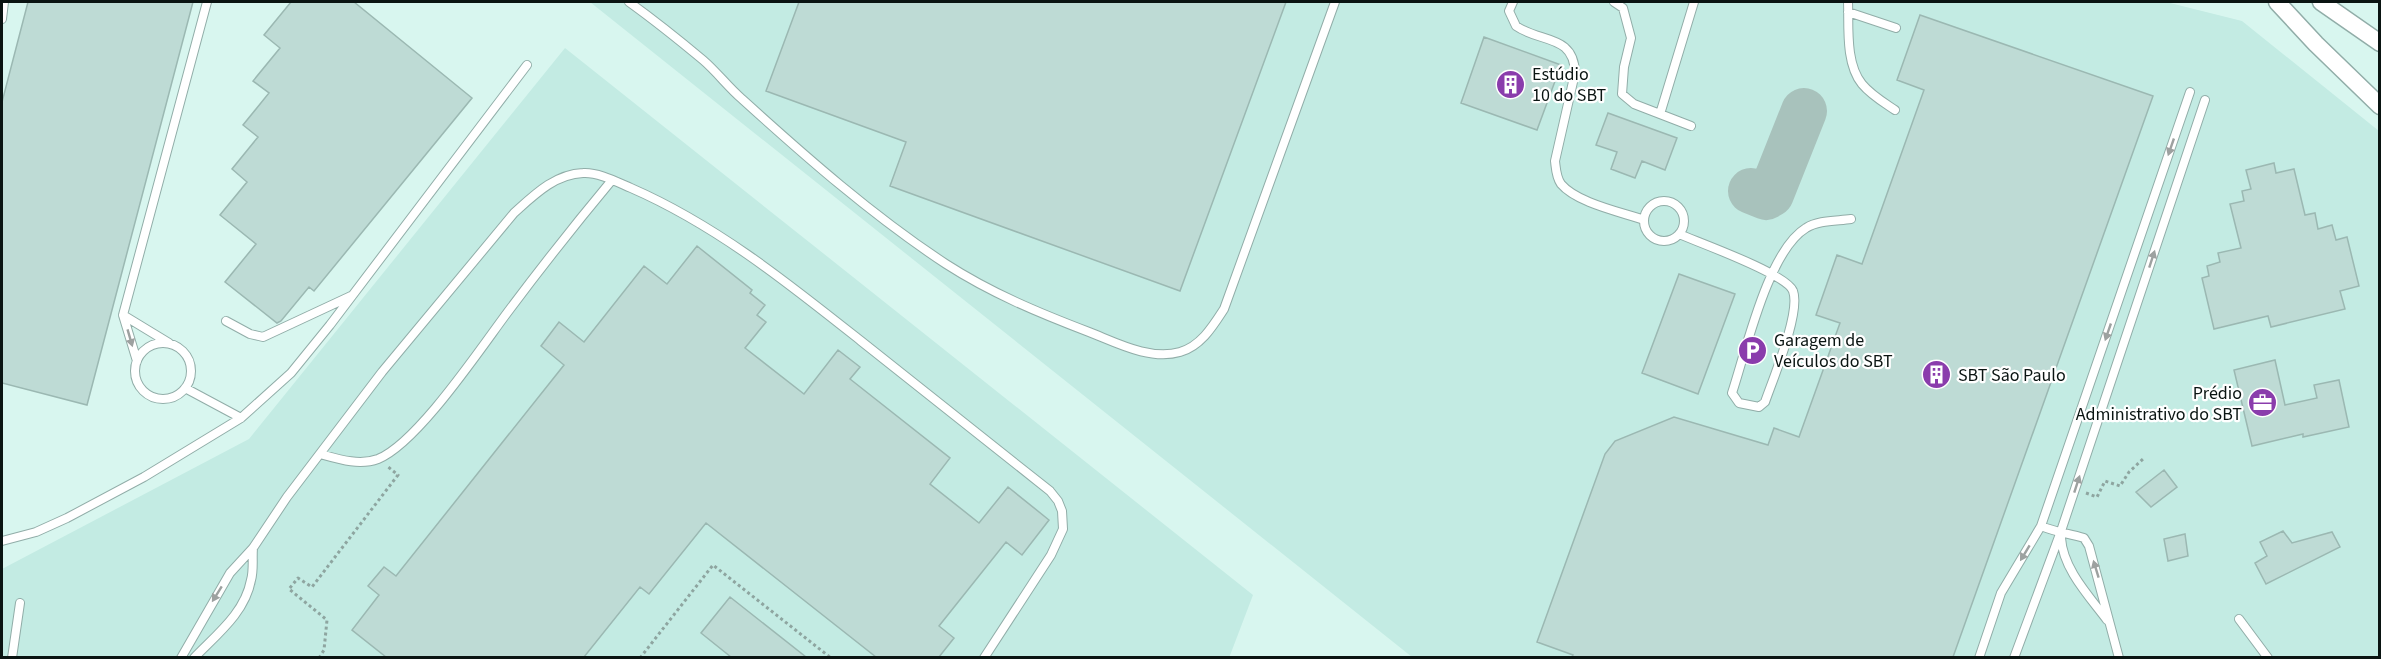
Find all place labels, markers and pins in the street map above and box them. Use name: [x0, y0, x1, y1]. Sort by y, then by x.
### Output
place label: Estúdio 10 do SBT: [1532, 62, 1607, 108]
building icon: Estúdio 10 do SBT: [1495, 68, 1527, 100]
place label: Garagem de Veículos do SBT: [1774, 328, 1893, 374]
parking icon: Garagem de Veículos do SBT: [1737, 334, 1769, 366]
building icon: SBT São Paulo: [1921, 359, 1953, 391]
place label: SBT São Paulo: [1958, 363, 2066, 388]
place label: Prédio Administrativo do SBT: [2076, 381, 2242, 427]
office icon: Prédio Administrativo do SBT: [2247, 387, 2279, 419]

